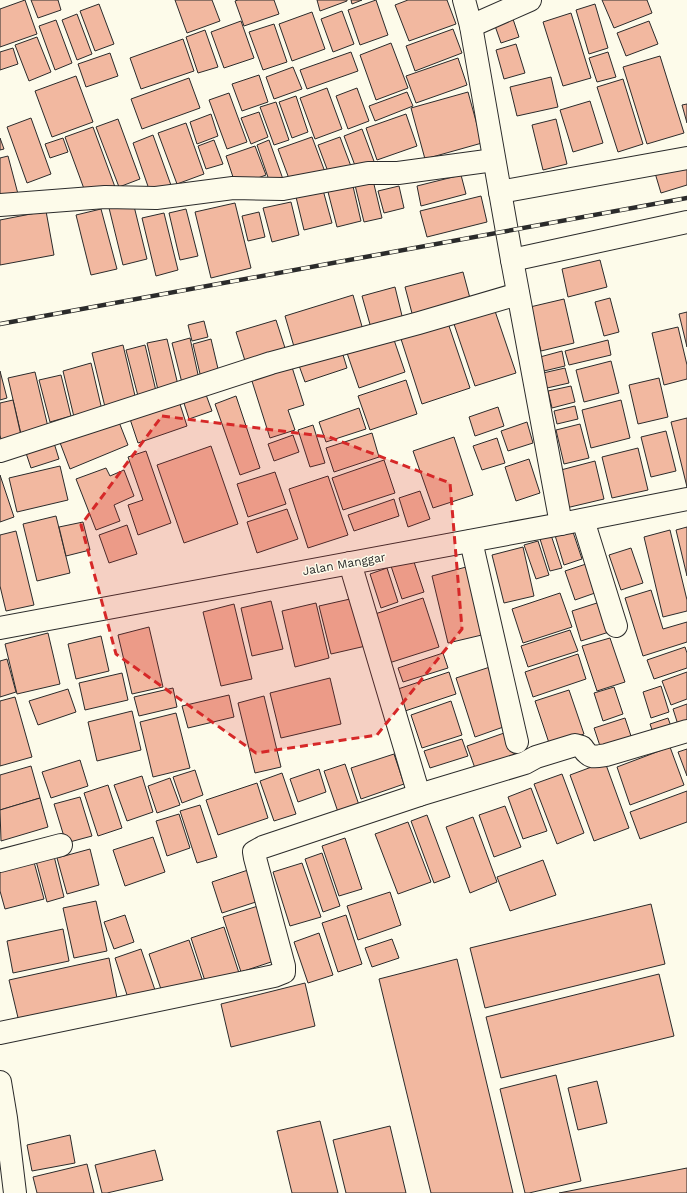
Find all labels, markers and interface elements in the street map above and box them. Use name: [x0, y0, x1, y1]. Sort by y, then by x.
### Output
street label: Jalan Manggar: [301, 550, 387, 578]

